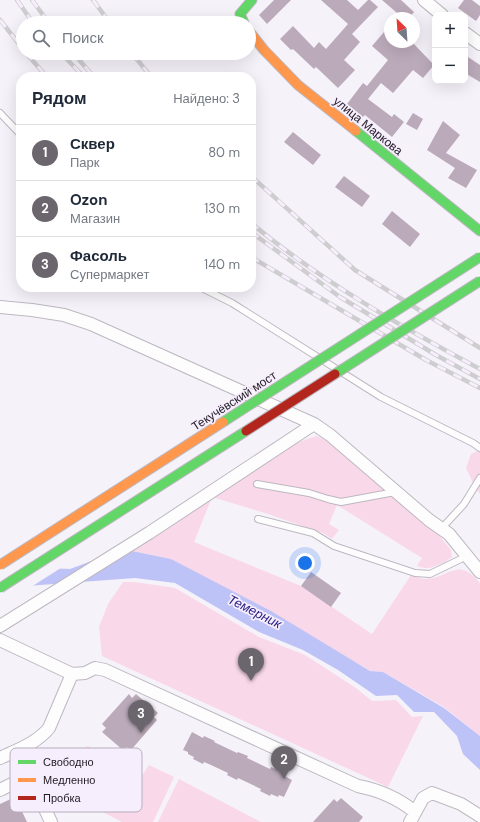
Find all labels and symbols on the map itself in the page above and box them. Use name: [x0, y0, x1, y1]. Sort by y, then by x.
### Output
north arrow: [384, 12, 420, 48]
street label: улица Маркова: [330, 93, 406, 159]
street label: Текучёвский мост: [188, 367, 280, 434]
your location: [295, 553, 315, 573]
water label: Темерник: [225, 591, 285, 633]
pin: 1: [238, 648, 264, 681]
pin: 3: [128, 700, 154, 733]
pin: 2: [271, 746, 297, 779]
legend: [10, 748, 142, 812]
text: Свободно: [43, 755, 94, 769]
text: Медленно: [43, 773, 95, 787]
text: Пробка: [43, 791, 81, 805]

